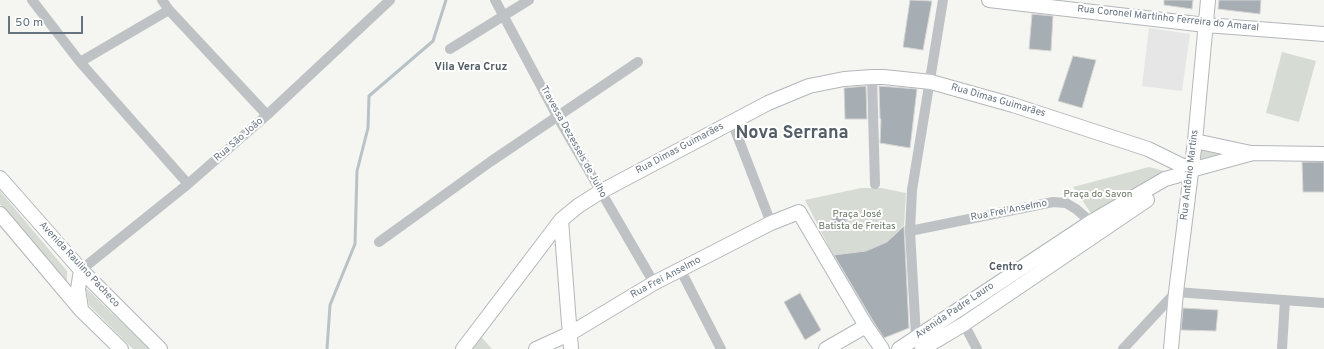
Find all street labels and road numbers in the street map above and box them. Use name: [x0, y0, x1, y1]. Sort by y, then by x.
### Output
street label: Rua Coronel Martinho Ferreira do Amaral: [1077, 3, 1259, 35]
street label: Rua Dimas Guimarães: [949, 82, 1047, 120]
street label: Travessa Dezesseis de Julho: [537, 84, 609, 200]
street label: Rua São João: [212, 116, 266, 164]
street label: Rua Dimas Guimarães: [634, 121, 726, 177]
street label: Rua Antônio Martins: [1178, 129, 1202, 221]
street label: Rua Frei Anselmo: [970, 198, 1048, 224]
street label: Avenida Raulino Pacheco: [36, 220, 122, 310]
street label: Rua Frei Anselmo: [629, 254, 703, 302]
street label: Avenida Padre Lauro: [913, 280, 997, 342]

